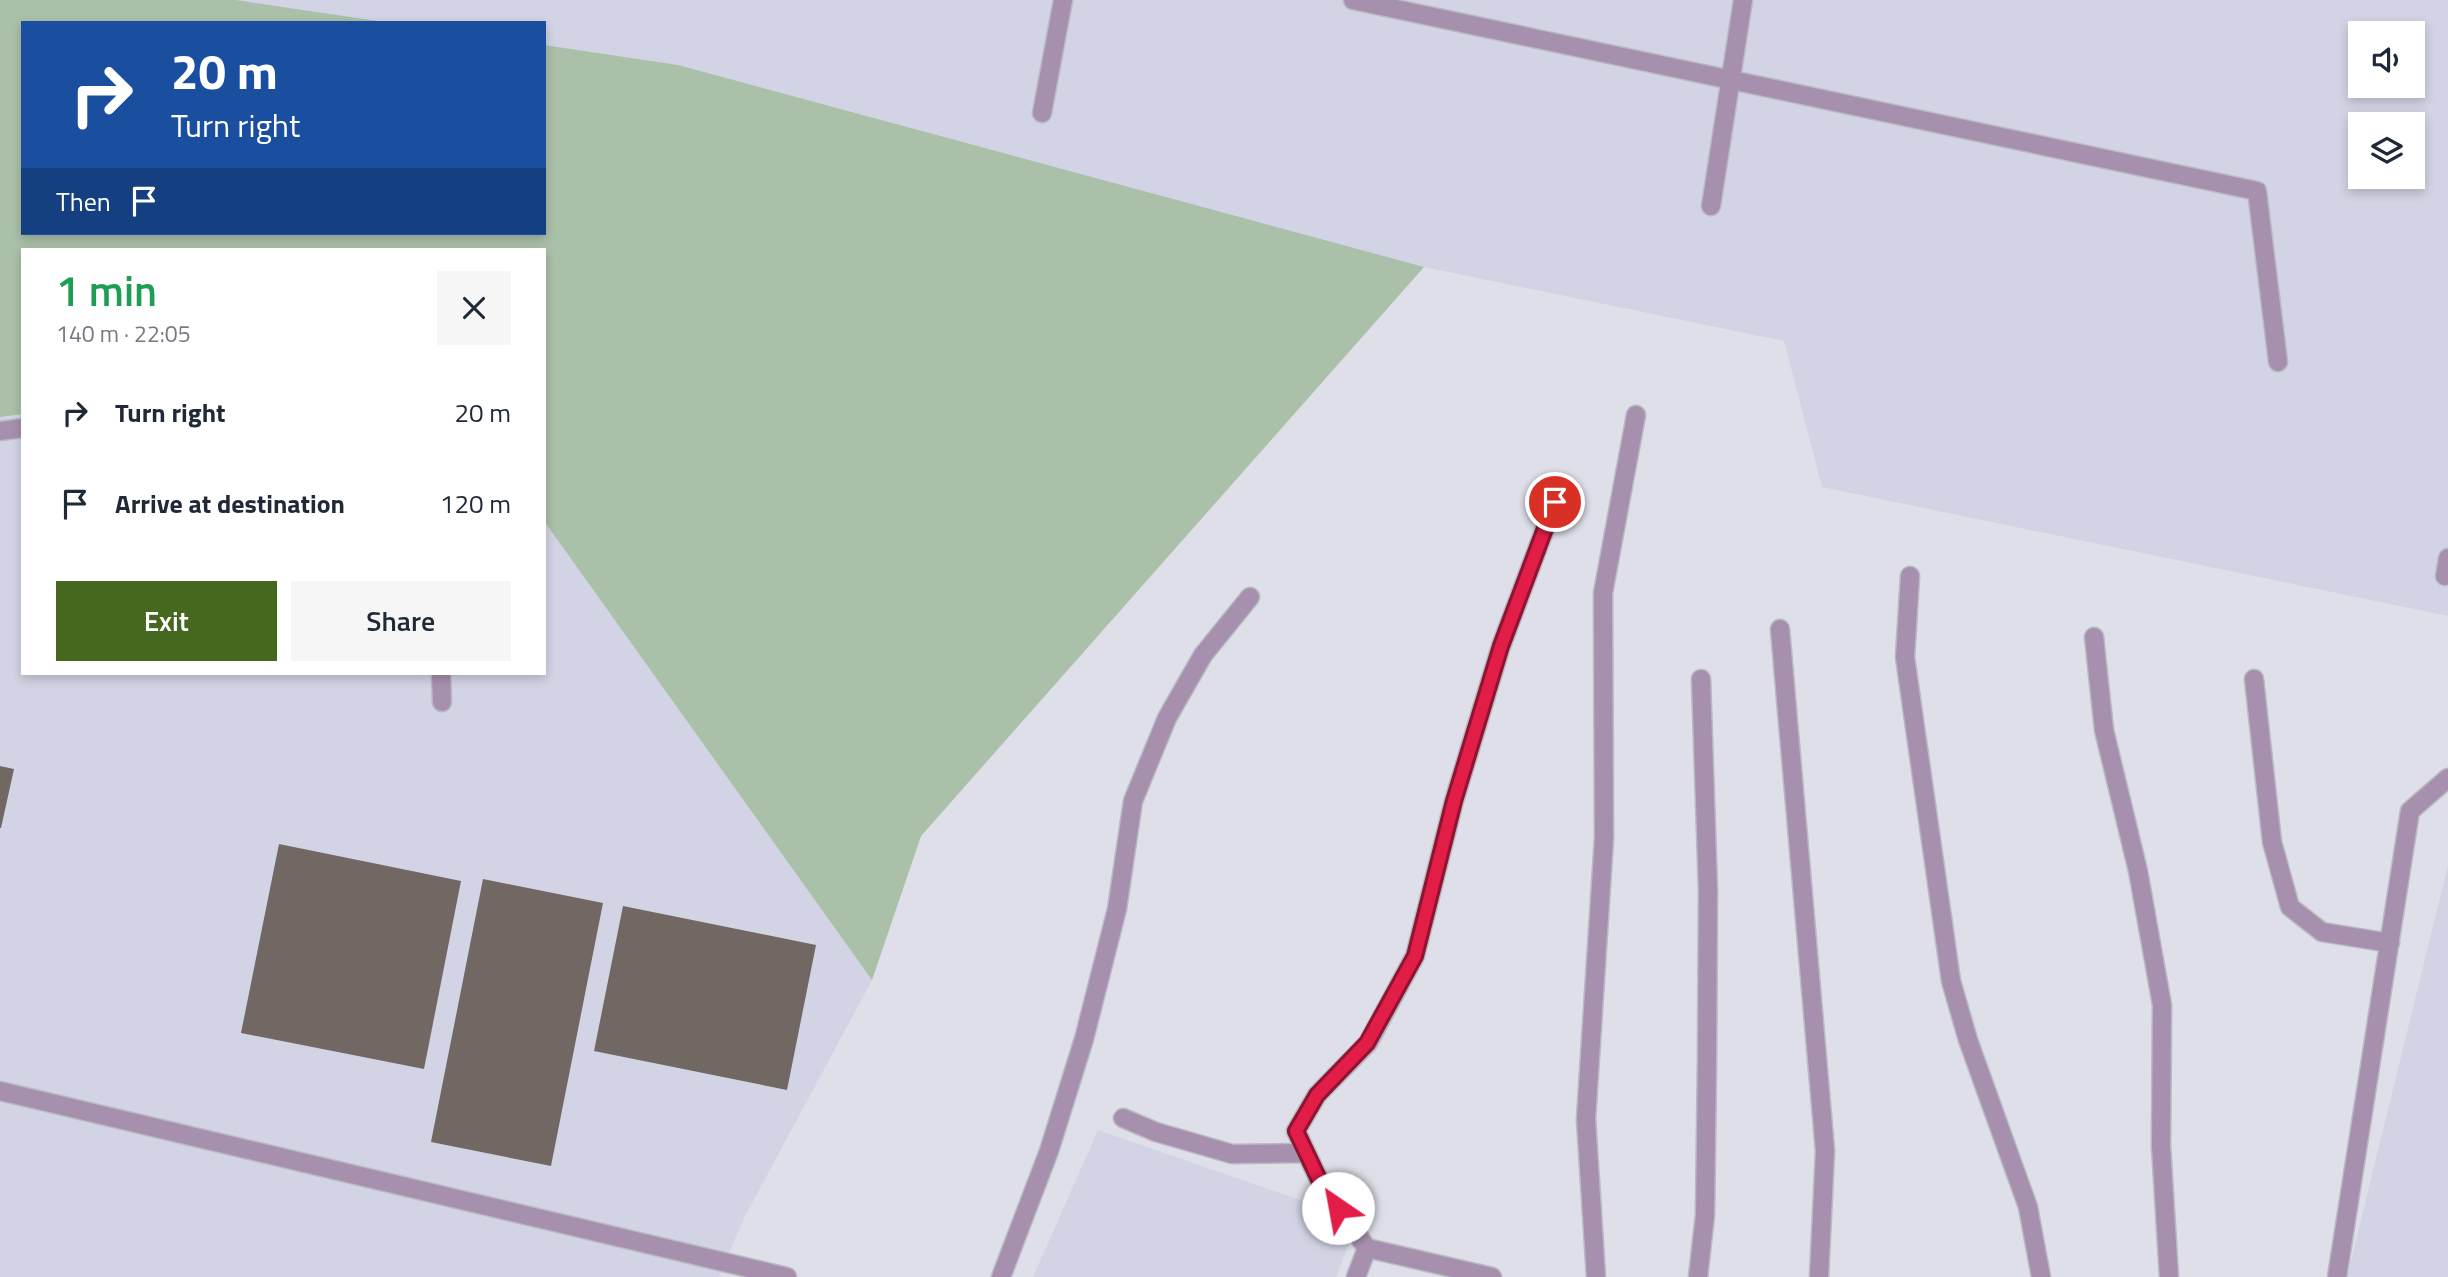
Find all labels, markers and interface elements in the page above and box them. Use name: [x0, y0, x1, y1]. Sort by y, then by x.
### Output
map controls: [2348, 21, 2425, 189]
button: sound: [2348, 21, 2425, 98]
text: 20 m: [171, 33, 278, 108]
icon: right: [56, 49, 147, 140]
text: Turn right: [171, 101, 300, 149]
button: layers: [2348, 112, 2425, 189]
text: Then: [56, 182, 111, 221]
icon: arrive: [125, 182, 163, 220]
text: 1 min: [56, 258, 157, 322]
button: close: [437, 271, 511, 345]
text: 140 m · 22:05: [56, 316, 191, 351]
text: Turn right: [115, 393, 226, 432]
text: 20 m: [454, 393, 511, 432]
icon: right: [56, 394, 94, 432]
pin: [1525, 472, 1585, 532]
icon: arrive: [1536, 483, 1574, 521]
text: Arrive at destination: [115, 484, 345, 523]
text: 120 m: [440, 484, 511, 523]
icon: arrive: [56, 485, 94, 523]
button: Exit: [56, 581, 277, 661]
button: Share: [291, 581, 511, 661]
position arrow: [1301, 1171, 1375, 1245]

